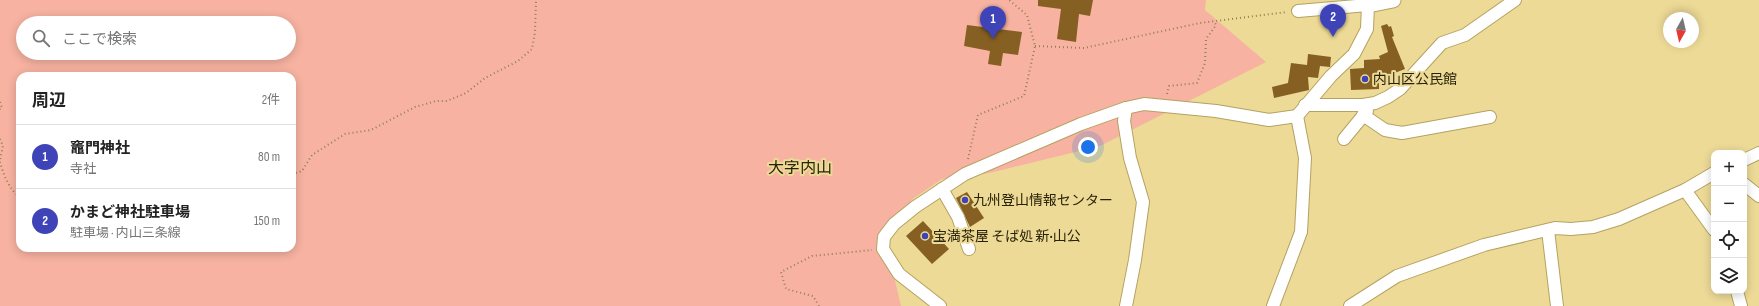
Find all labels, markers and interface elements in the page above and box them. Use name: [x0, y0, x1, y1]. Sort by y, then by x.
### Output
pin: 2: [1320, 4, 1346, 37]
pin: 1: [980, 6, 1006, 39]
north arrow: [1663, 12, 1699, 48]
search box: [16, 16, 296, 60]
icon: search: [30, 27, 52, 49]
text: ここで検索: [62, 30, 137, 49]
place label: 内山区公民館: [1373, 71, 1457, 88]
marker: 内山区公民館: [1360, 74, 1370, 84]
text: 周辺: [32, 91, 66, 111]
text: 2件: [262, 92, 280, 108]
your location: [1078, 137, 1098, 157]
text: 竈門神社: [70, 139, 130, 158]
text: 1: [42, 149, 48, 165]
text: 80 m: [258, 149, 280, 165]
map controls: [1711, 150, 1747, 294]
button: +: [1711, 150, 1747, 186]
district label: 大字内山: [768, 159, 832, 178]
text: 寺社: [70, 161, 96, 177]
button: −: [1711, 186, 1747, 222]
place label: 九州登山情報センター: [973, 192, 1113, 209]
marker: 九州登山情報センター: [960, 195, 970, 205]
text: かまど神社駐車場: [70, 203, 190, 222]
text: 2: [42, 213, 48, 229]
text: 150 m: [254, 213, 280, 229]
button: locate: [1711, 222, 1747, 258]
text: 駐車場 · 内山三条線: [70, 225, 181, 241]
place label: 宝満茶屋 そば処 新•山公: [933, 228, 1081, 245]
marker: 宝満茶屋 そば処 新•山公: [920, 231, 930, 241]
button: layers: [1711, 258, 1747, 294]

